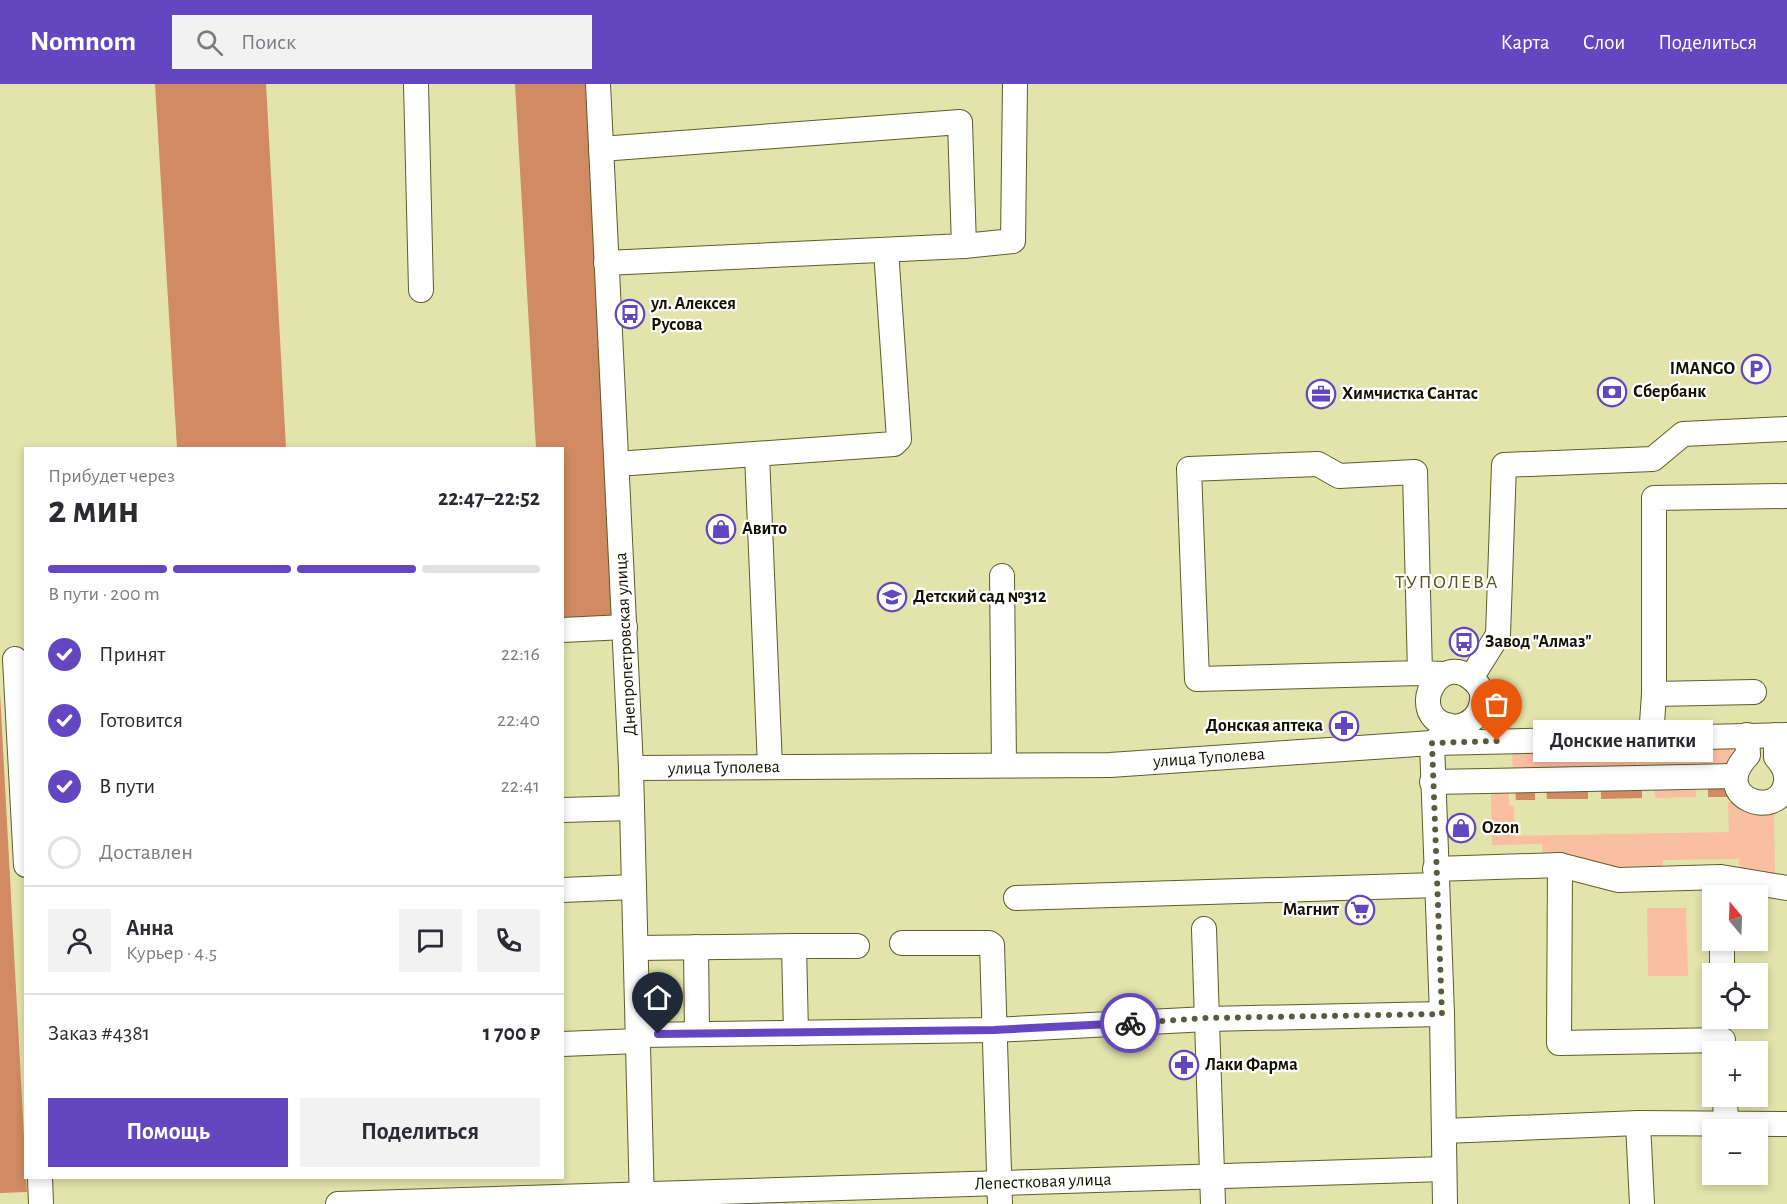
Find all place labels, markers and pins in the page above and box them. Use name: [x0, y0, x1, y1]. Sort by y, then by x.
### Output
place label: ул. Алексея Русова: [650, 295, 736, 334]
bus stop icon: ул. Алексея Русова: [614, 298, 646, 330]
parking icon: IMANGO: [1740, 353, 1772, 385]
place label: IMANGO: [1670, 360, 1735, 378]
bank icon: Сбербанк: [1596, 376, 1628, 408]
office icon: Химчистка Сантас: [1305, 378, 1337, 410]
place label: Сбербанк: [1633, 383, 1706, 401]
place label: Химчистка Сантас: [1342, 385, 1478, 403]
shop icon: Авито: [705, 513, 737, 545]
place label: Авито: [742, 520, 787, 538]
school or university icon: Детский сад №312: [876, 581, 908, 613]
place label: Детский сад №312: [913, 588, 1047, 606]
bus stop icon: Завод "Алмаз": [1448, 626, 1480, 658]
place label: Завод "Алмаз": [1485, 633, 1592, 651]
pin: [1471, 679, 1522, 741]
pharmacy icon: Донская аптека: [1328, 710, 1360, 742]
place label: Донская аптека: [1206, 717, 1323, 735]
callout: Донские напитки: [1533, 720, 1713, 762]
shop icon: Ozon: [1445, 812, 1477, 844]
place label: Ozon: [1482, 819, 1519, 837]
supermarket icon: Магнит: [1344, 894, 1376, 926]
place label: Магнит: [1283, 901, 1340, 919]
pin: [632, 972, 683, 1034]
pharmacy icon: Лаки Фарма: [1168, 1049, 1200, 1081]
place label: Лаки Фарма: [1205, 1056, 1298, 1074]

